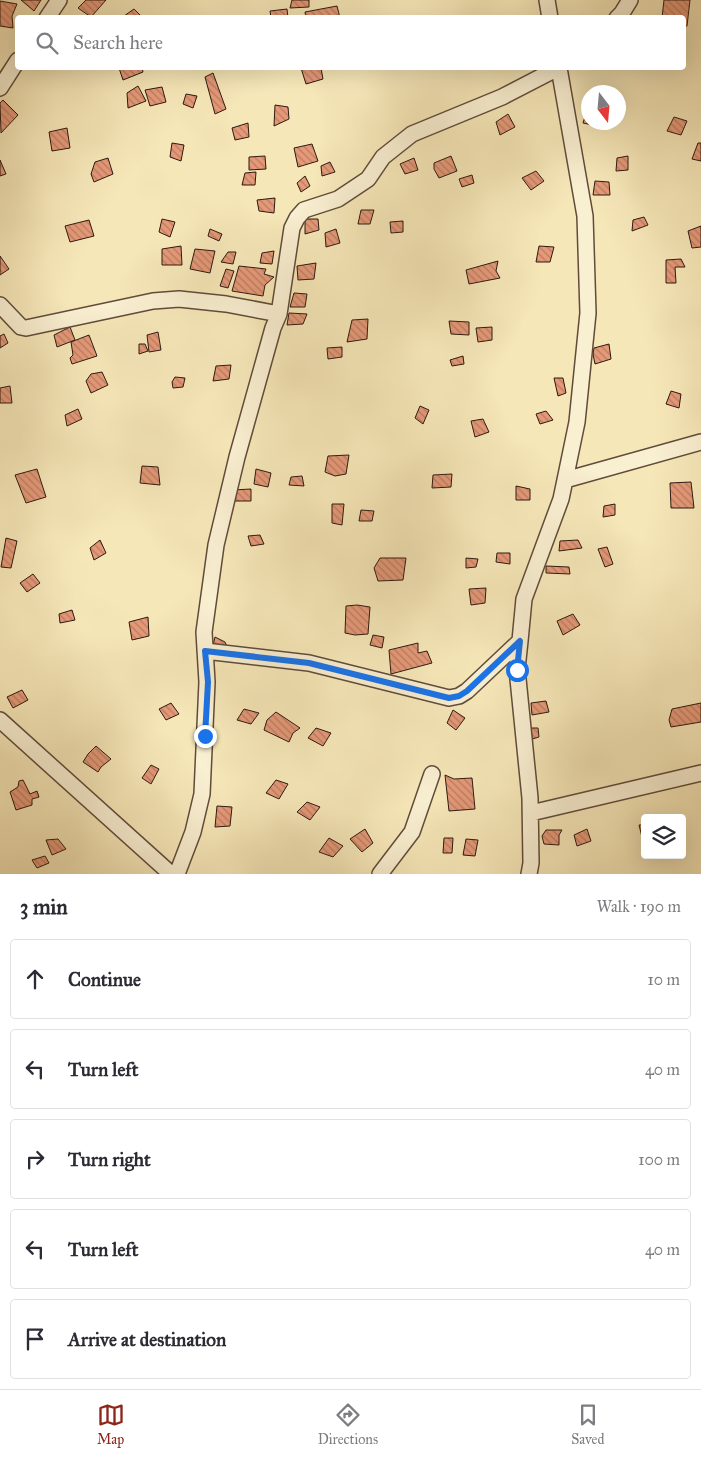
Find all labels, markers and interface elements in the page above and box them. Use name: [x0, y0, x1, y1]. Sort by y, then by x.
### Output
search box: [15, 15, 686, 70]
icon: search: [33, 29, 61, 57]
text: Search here: [73, 31, 163, 54]
north arrow: [581, 85, 626, 130]
route start: [506, 659, 529, 682]
route end: [194, 725, 217, 748]
map controls: [641, 814, 686, 859]
button: layers: [641, 814, 686, 859]
text: 3 min: [20, 894, 68, 920]
text: Walk · 190 m: [597, 897, 681, 916]
icon: ahead: [21, 965, 49, 993]
text: Continue: [68, 968, 141, 991]
text: 10 m: [648, 970, 680, 989]
icon: left: [21, 1055, 49, 1083]
text: Turn left: [68, 1058, 138, 1081]
text: 40 m: [645, 1060, 680, 1079]
icon: right: [21, 1145, 49, 1173]
text: Turn right: [68, 1148, 151, 1171]
text: 100 m: [638, 1150, 680, 1169]
icon: left: [21, 1235, 49, 1263]
text: Turn left: [68, 1238, 138, 1261]
text: 40 m: [645, 1240, 680, 1259]
icon: arrive: [21, 1325, 49, 1353]
text: Arrive at destination: [68, 1328, 226, 1351]
tab: Map: [97, 1401, 125, 1448]
tab: Directions: [318, 1401, 378, 1448]
tab: Saved: [571, 1401, 604, 1448]

